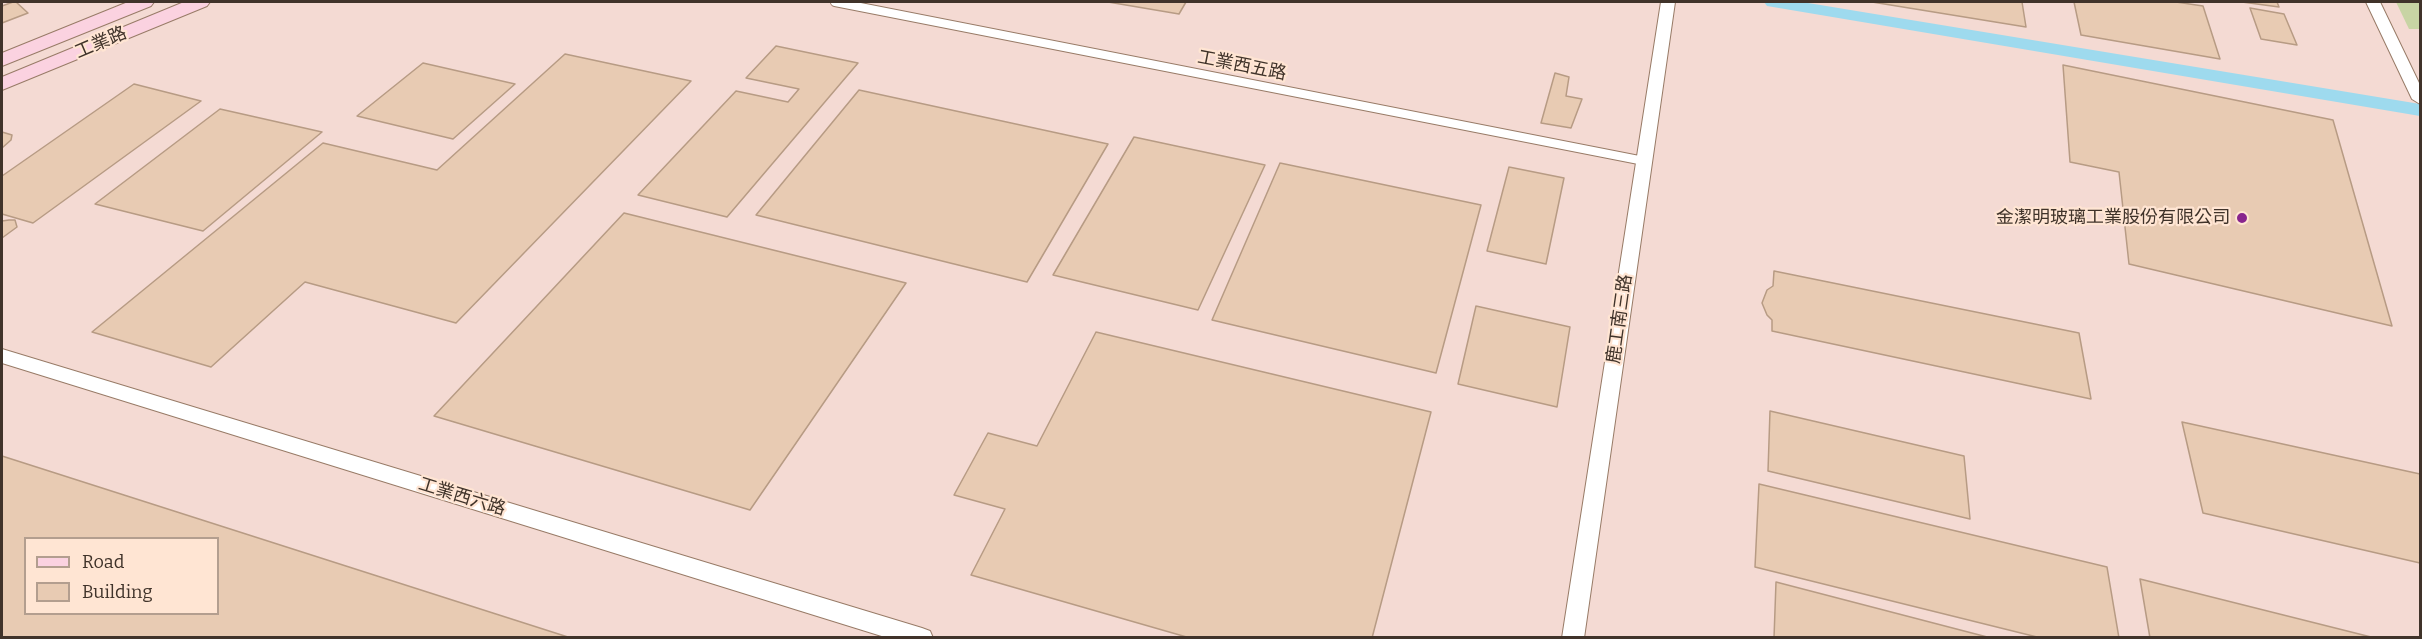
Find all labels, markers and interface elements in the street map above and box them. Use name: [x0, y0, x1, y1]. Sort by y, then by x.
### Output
street label: 工業路: [72, 23, 130, 63]
street label: 工業西五路: [1196, 47, 1288, 85]
place label: 金潔明玻璃工業股份有限公司: [1996, 207, 2230, 229]
marker: 金潔明玻璃工業股份有限公司: [2235, 211, 2249, 225]
street label: 鹿工南三路: [1603, 273, 1637, 365]
street label: 工業西六路: [416, 474, 508, 520]
legend: [24, 537, 219, 615]
text: Road: [82, 551, 124, 573]
text: Building: [82, 581, 153, 603]

